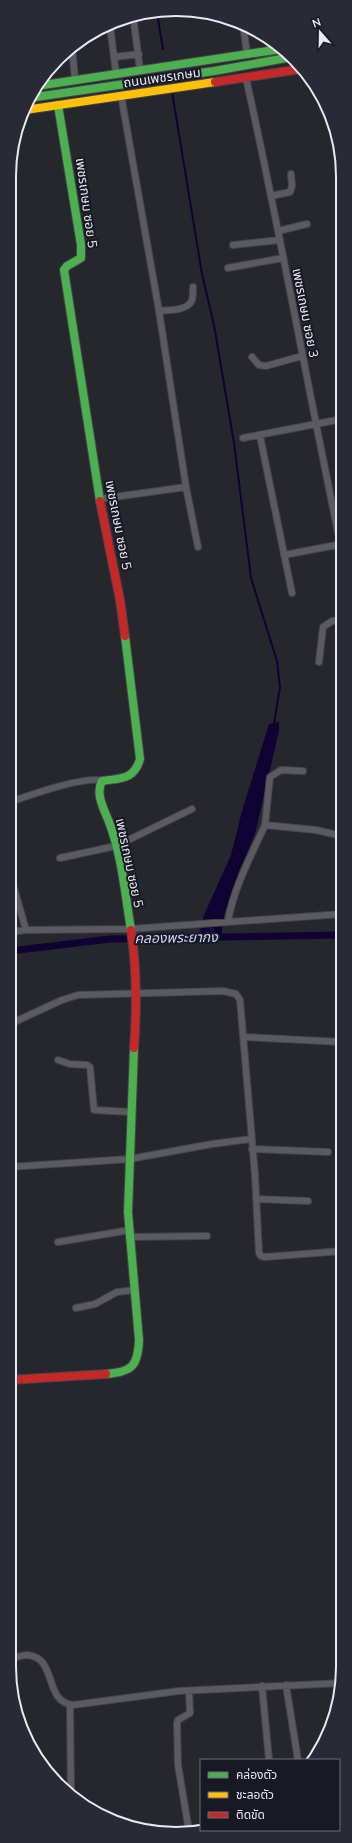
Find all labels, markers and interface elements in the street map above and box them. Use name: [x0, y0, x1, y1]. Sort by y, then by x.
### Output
north arrow: [300, 12, 340, 52]
text: N: [310, 15, 323, 32]
street label: ถนนเพชรเกษม: [122, 64, 202, 92]
street label: เพชรเกษม ซอย 5: [71, 157, 101, 249]
street label: เพชรเกษม ซอย 3: [287, 267, 323, 359]
street label: เพชรเกษม ซอย 5: [100, 479, 136, 572]
street label: เพชรเกษม ซอย 5: [111, 817, 147, 910]
water label: คลองพระยากง: [134, 928, 219, 948]
legend: [200, 1759, 340, 1831]
text: คล่องตัว: [236, 1767, 277, 1783]
text: ชะลอตัว: [236, 1787, 274, 1803]
text: ติดขัด: [236, 1807, 265, 1823]

